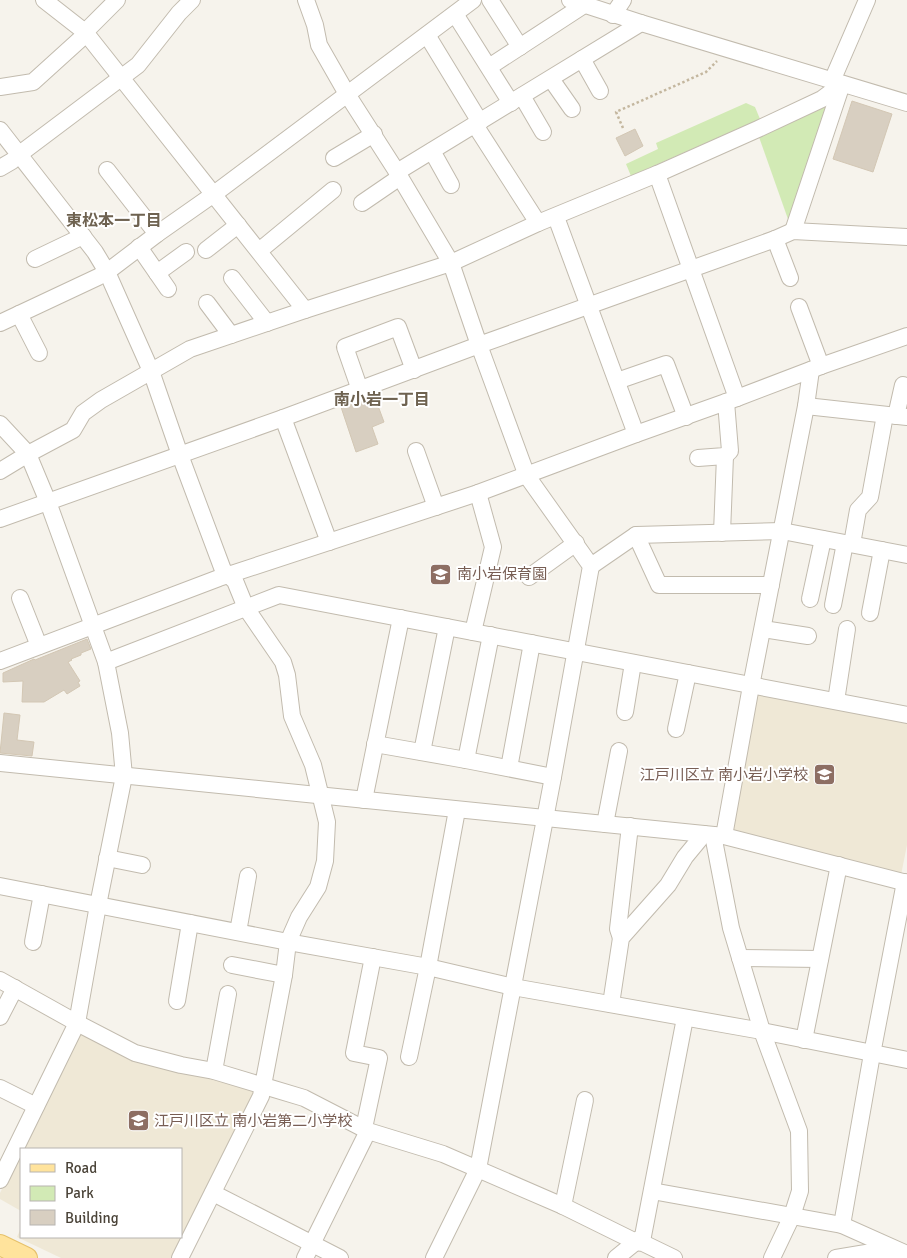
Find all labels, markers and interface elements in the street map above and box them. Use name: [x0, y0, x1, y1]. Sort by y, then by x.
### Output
district label: 東松本一丁目: [66, 211, 162, 231]
district label: 南小岩一丁目: [334, 390, 430, 410]
school or university icon: 南小岩保育園: [429, 562, 453, 586]
place label: 南小岩保育園: [457, 565, 547, 583]
school or university icon: 江戸川区立 南小岩小学校: [812, 763, 836, 787]
place label: 江戸川区立 南小岩小学校: [640, 766, 808, 784]
school or university icon: 江戸川区立 南小岩第二小学校: [126, 1109, 150, 1133]
place label: 江戸川区立 南小岩第二小学校: [154, 1112, 352, 1130]
legend: [20, 1148, 182, 1238]
text: Road: [65, 1159, 97, 1177]
text: Park: [65, 1184, 94, 1202]
text: Building: [65, 1209, 119, 1227]

